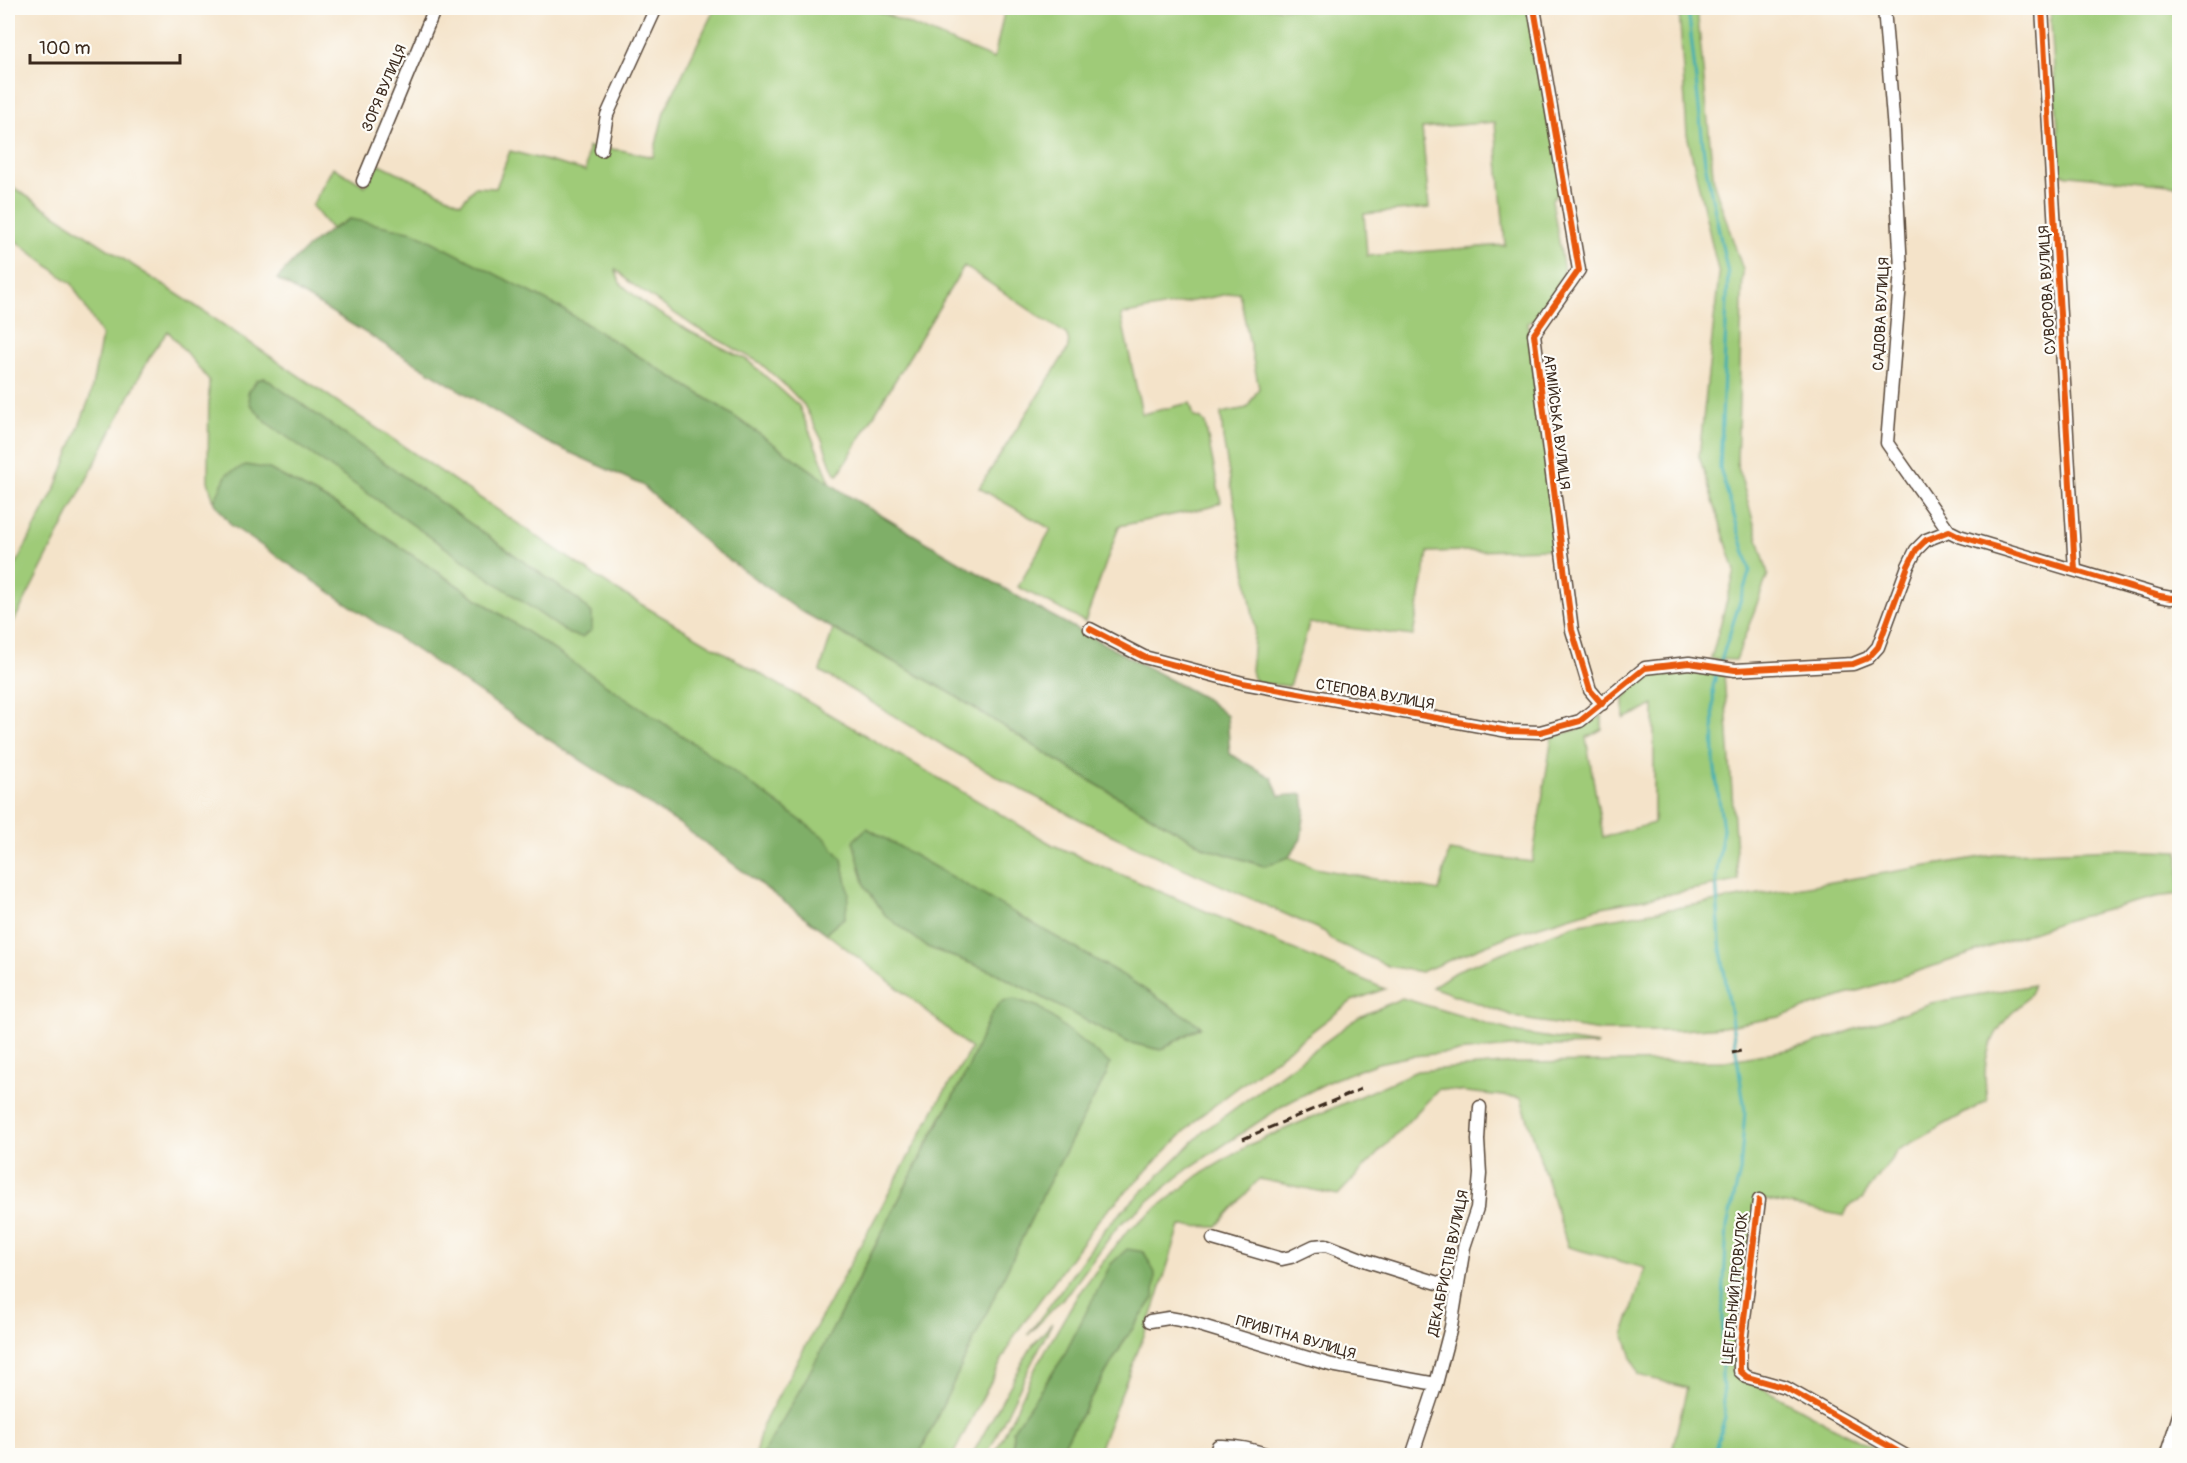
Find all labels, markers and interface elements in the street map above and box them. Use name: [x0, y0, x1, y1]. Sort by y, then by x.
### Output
scale bar: [30, 27, 180, 65]
text: 100 m: [39, 37, 91, 60]
street label: ЗОРЯ ВУЛИЦЯ: [358, 42, 411, 135]
street label: СУВОРОВА ВУЛИЦЯ: [2035, 225, 2060, 355]
street label: САДОВА ВУЛИЦЯ: [1869, 257, 1894, 371]
street label: АРМІЙСЬКА ВУЛИЦЯ: [1539, 353, 1574, 491]
street label: СТЕПОВА ВУЛИЦЯ: [1314, 675, 1436, 714]
street label: ДЕКАБРИСТІВ ВУЛИЦЯ: [1423, 1188, 1473, 1339]
street label: ЦЕГЕЛЬНИЙ ПРОВУЛОК: [1718, 1211, 1753, 1365]
street label: ПРИВІТНА ВУЛИЦЯ: [1234, 1311, 1358, 1364]

